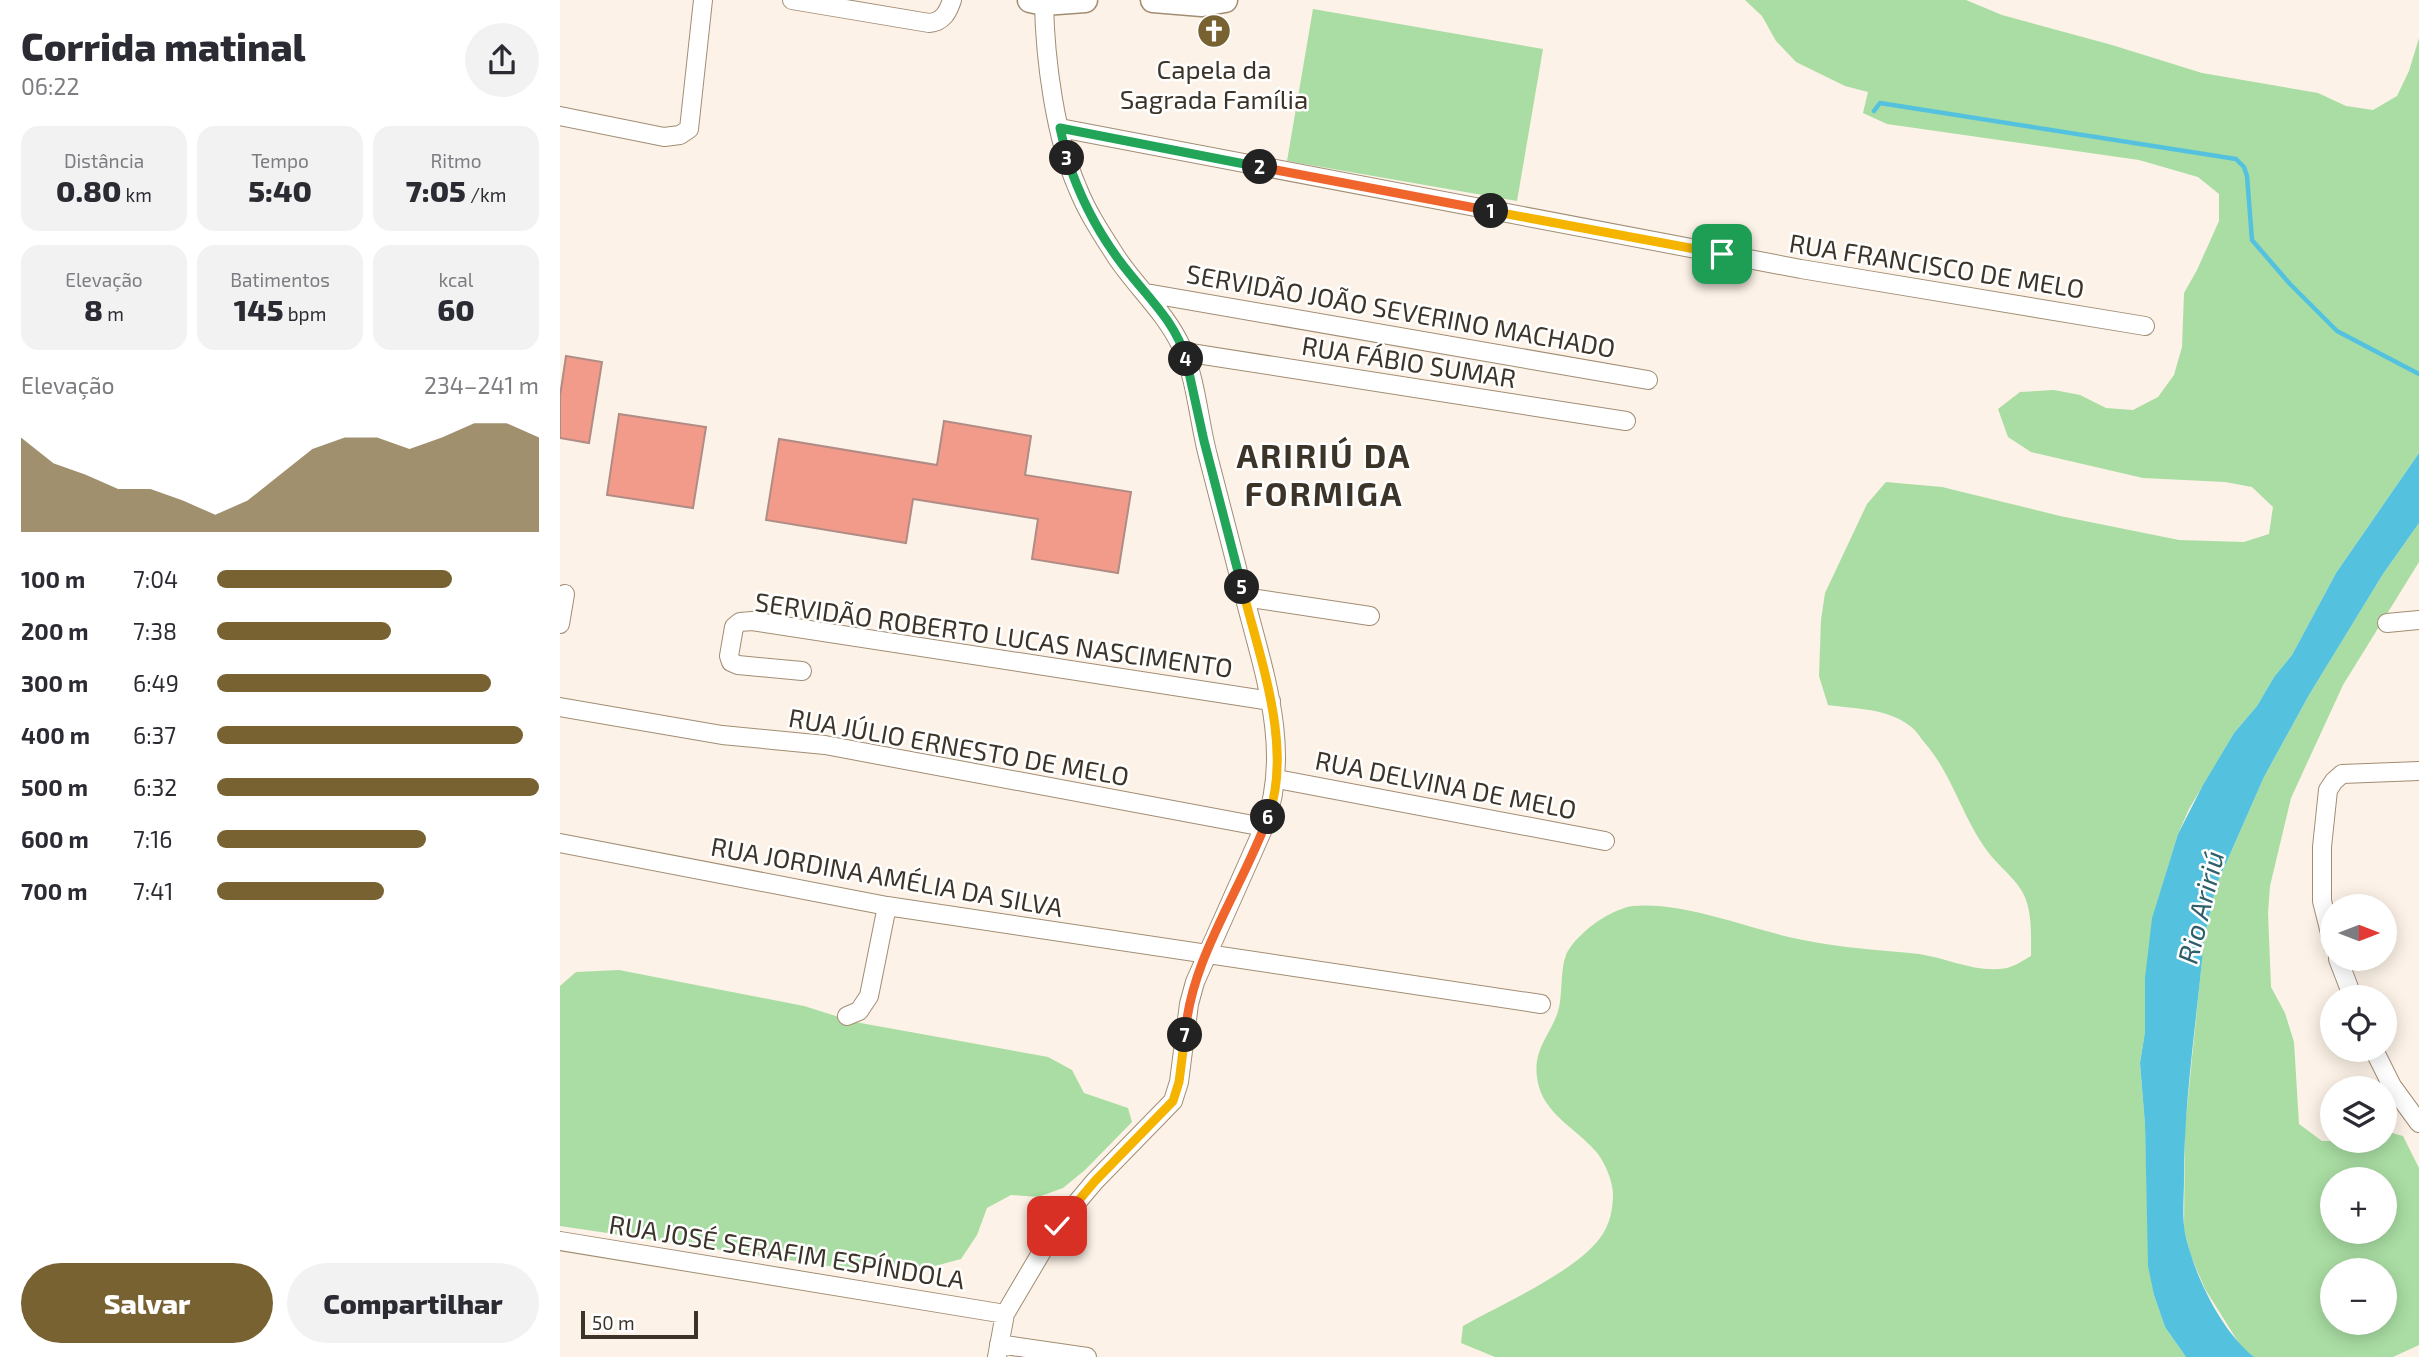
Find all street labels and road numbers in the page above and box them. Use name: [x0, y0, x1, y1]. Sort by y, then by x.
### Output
street label: RUA FRANCISCO DE MELO: [1787, 226, 2087, 304]
street label: SERVIDÃO JOÃO SEVERINO MACHADO: [1184, 257, 1618, 363]
street label: RUA FÁBIO SUMAR: [1300, 329, 1518, 393]
street label: SERVIDÃO ROBERTO LUCAS NASCIMENTO: [753, 585, 1235, 683]
street label: RUA JÚLIO ERNESTO DE MELO: [786, 701, 1132, 791]
street label: RUA DELVINA DE MELO: [1313, 743, 1579, 825]
street label: RUA JORDINA AMÉLIA DA SILVA: [709, 830, 1065, 922]
street label: RUA JOSÉ SERAFIM ESPÍNDOLA: [607, 1208, 967, 1294]

